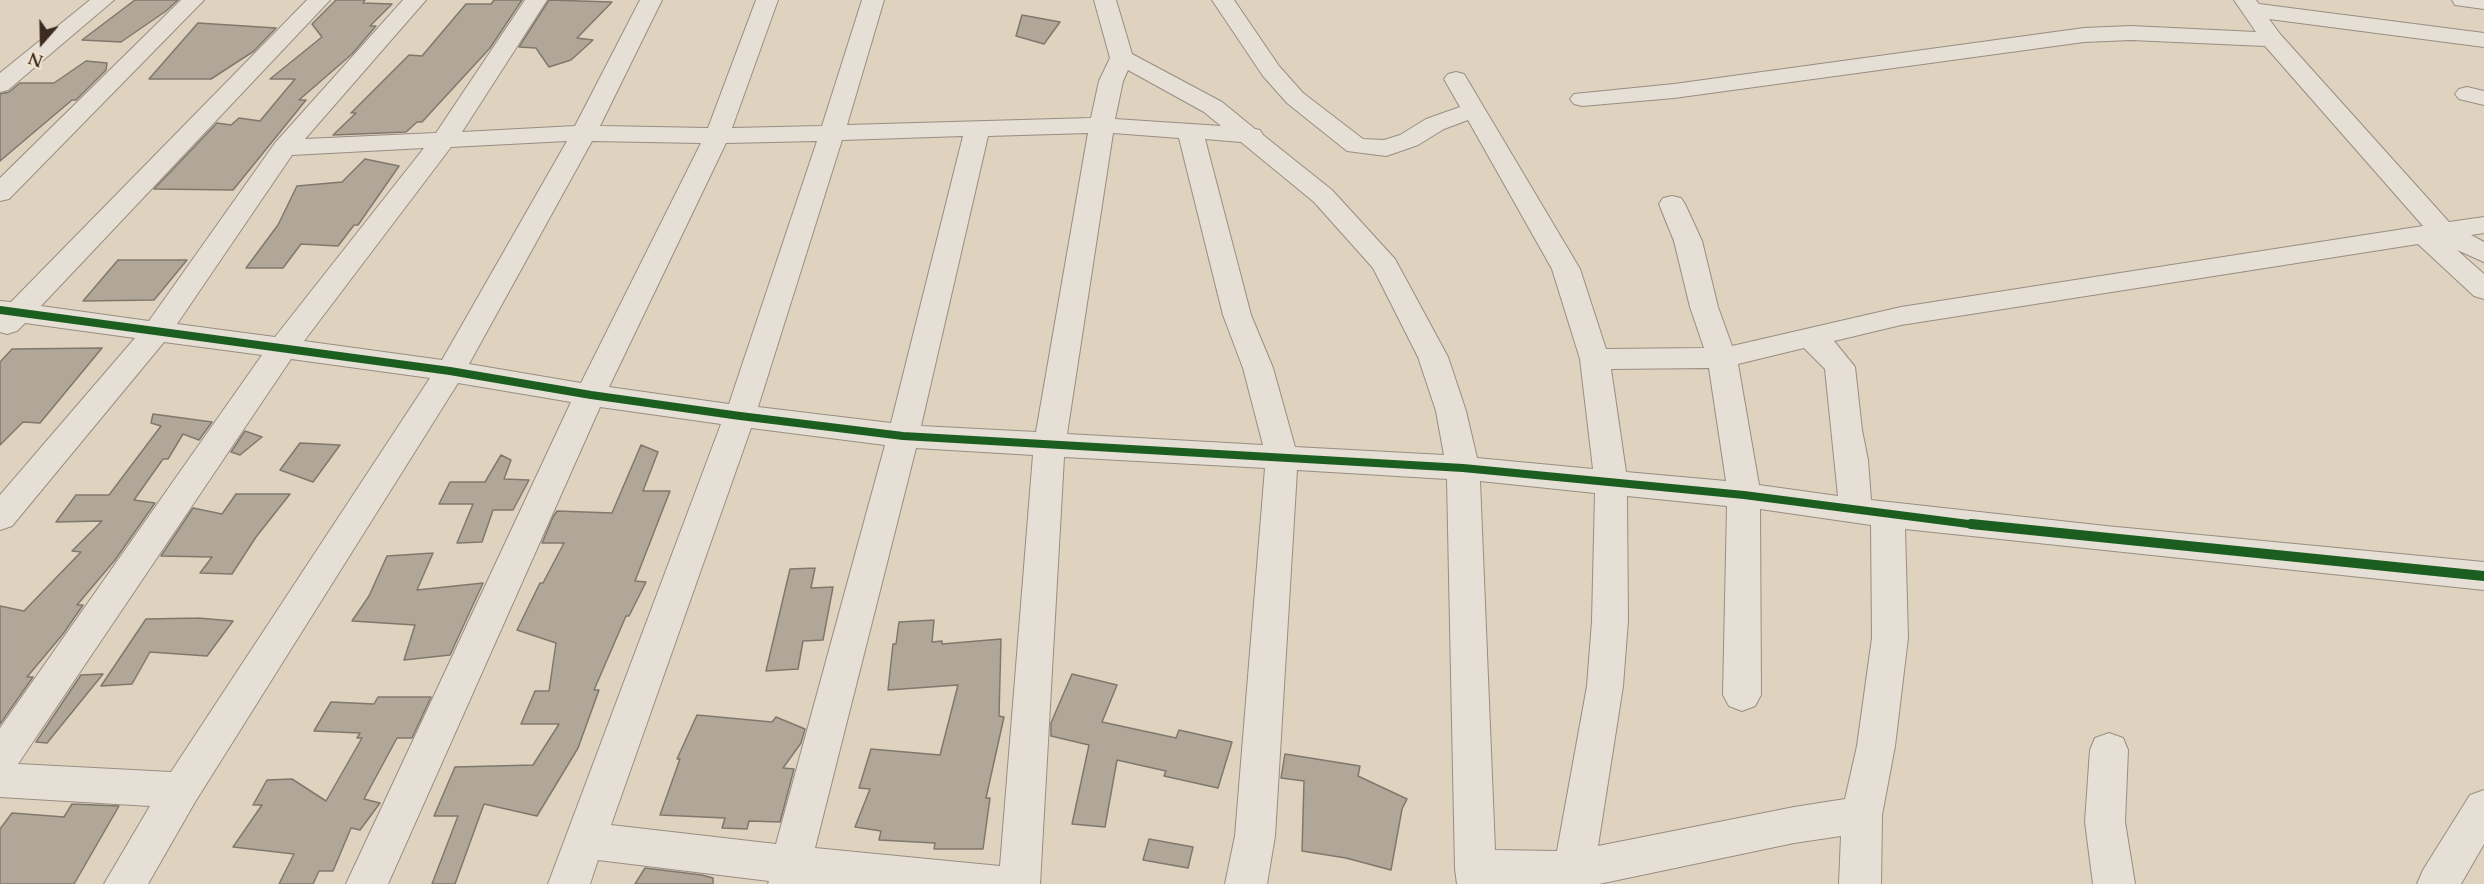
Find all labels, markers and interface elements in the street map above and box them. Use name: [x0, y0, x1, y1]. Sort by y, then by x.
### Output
north arrow: [12, 12, 72, 72]
text: N: [26, 46, 46, 72]

